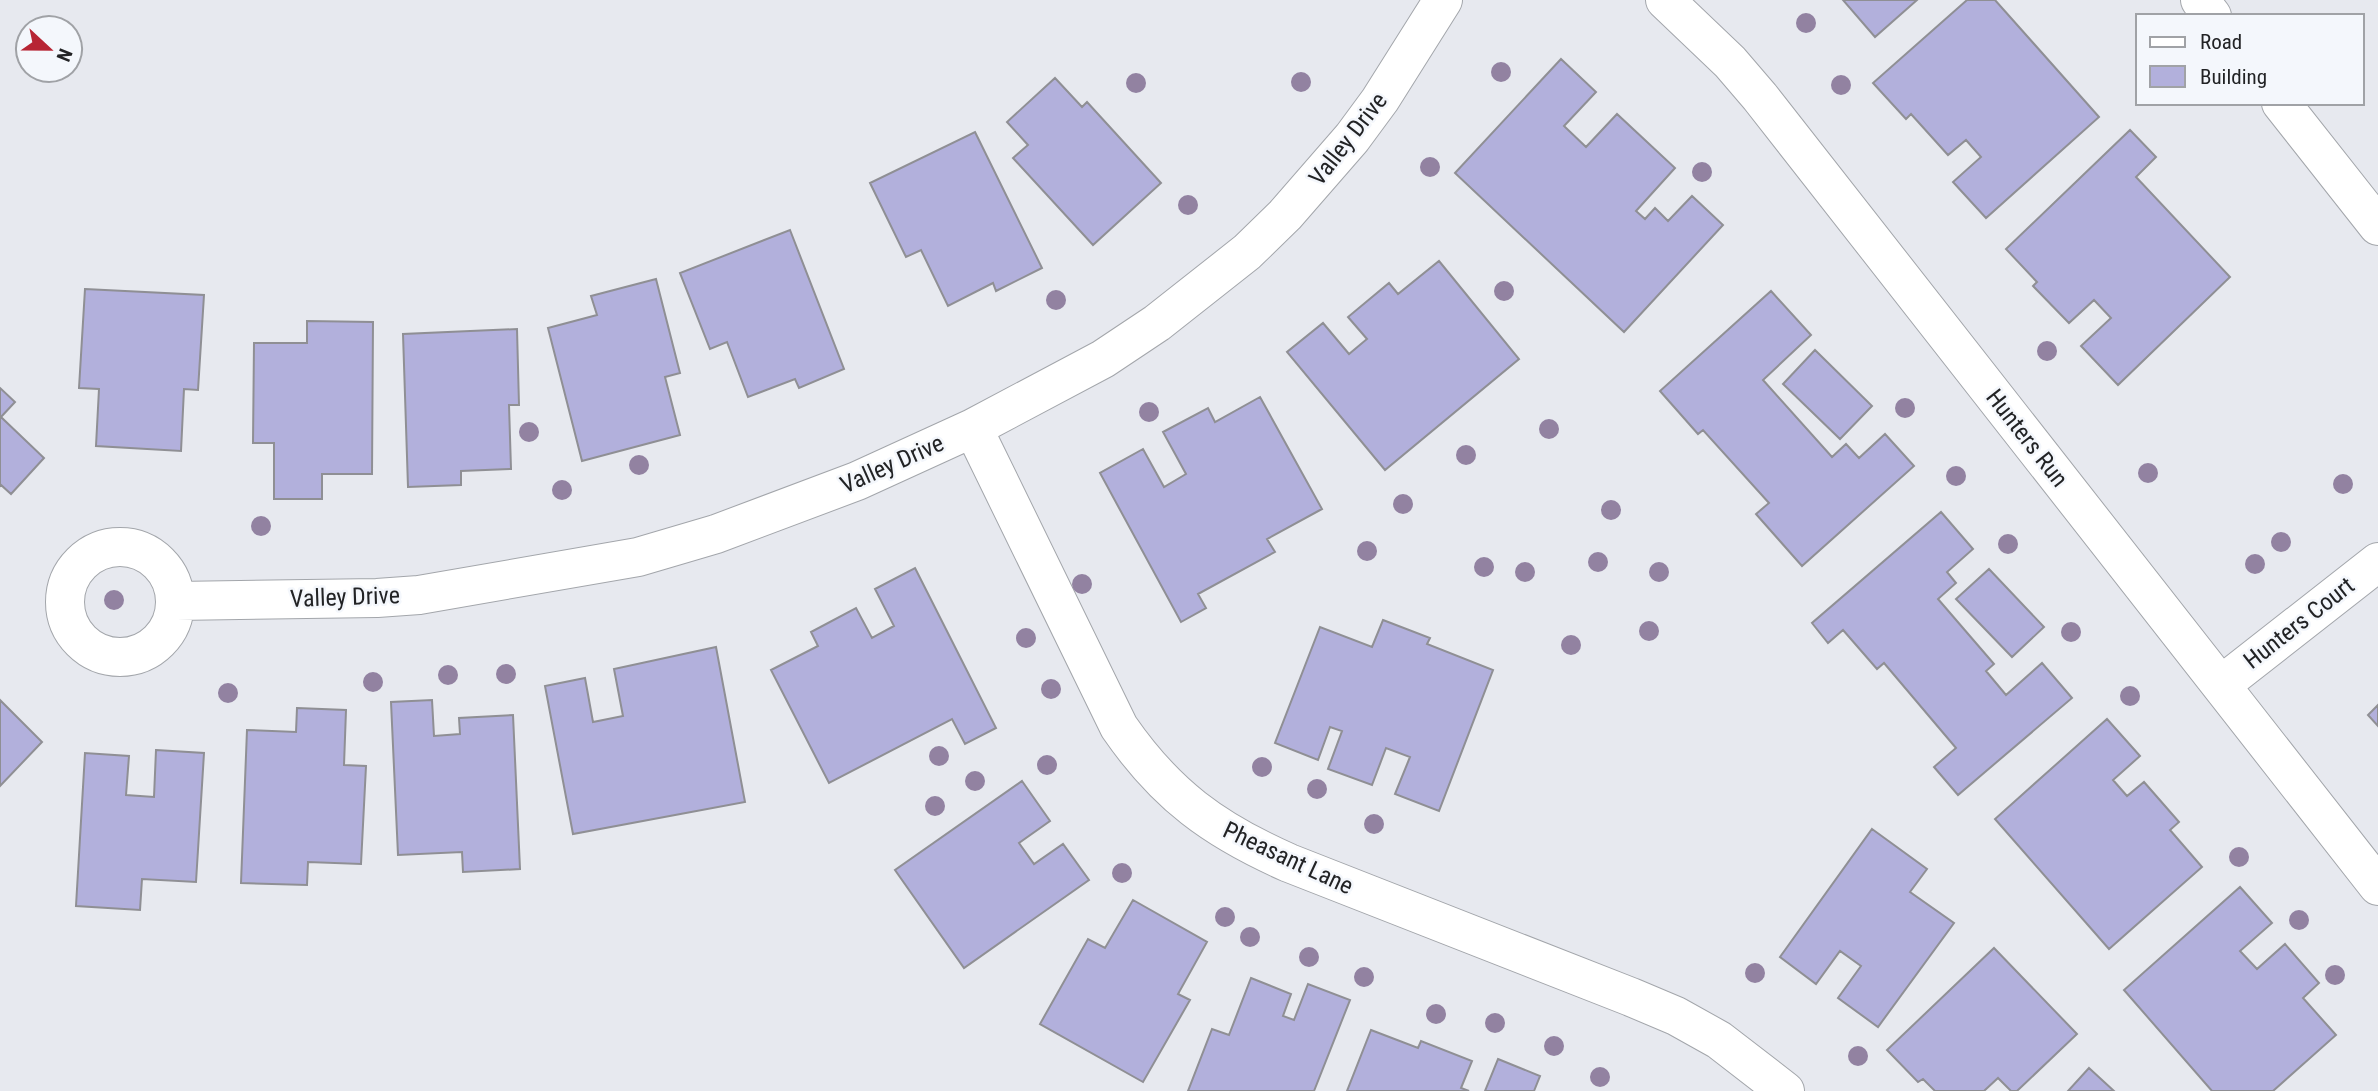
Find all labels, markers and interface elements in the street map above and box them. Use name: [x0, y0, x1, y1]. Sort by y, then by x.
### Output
north arrow: [14, 14, 84, 84]
legend: [2136, 14, 2364, 105]
text: Road: [2200, 30, 2242, 54]
text: N: [51, 45, 77, 65]
text: Building: [2200, 65, 2267, 89]
street label: Valley Drive: [1303, 87, 1393, 191]
street label: Hunters Run: [1980, 384, 2074, 492]
street label: Valley Drive: [836, 429, 948, 499]
street label: Hunters Court: [2238, 571, 2360, 675]
street label: Valley Drive: [290, 581, 400, 613]
street label: Pheasant Lane: [1219, 816, 1357, 900]

